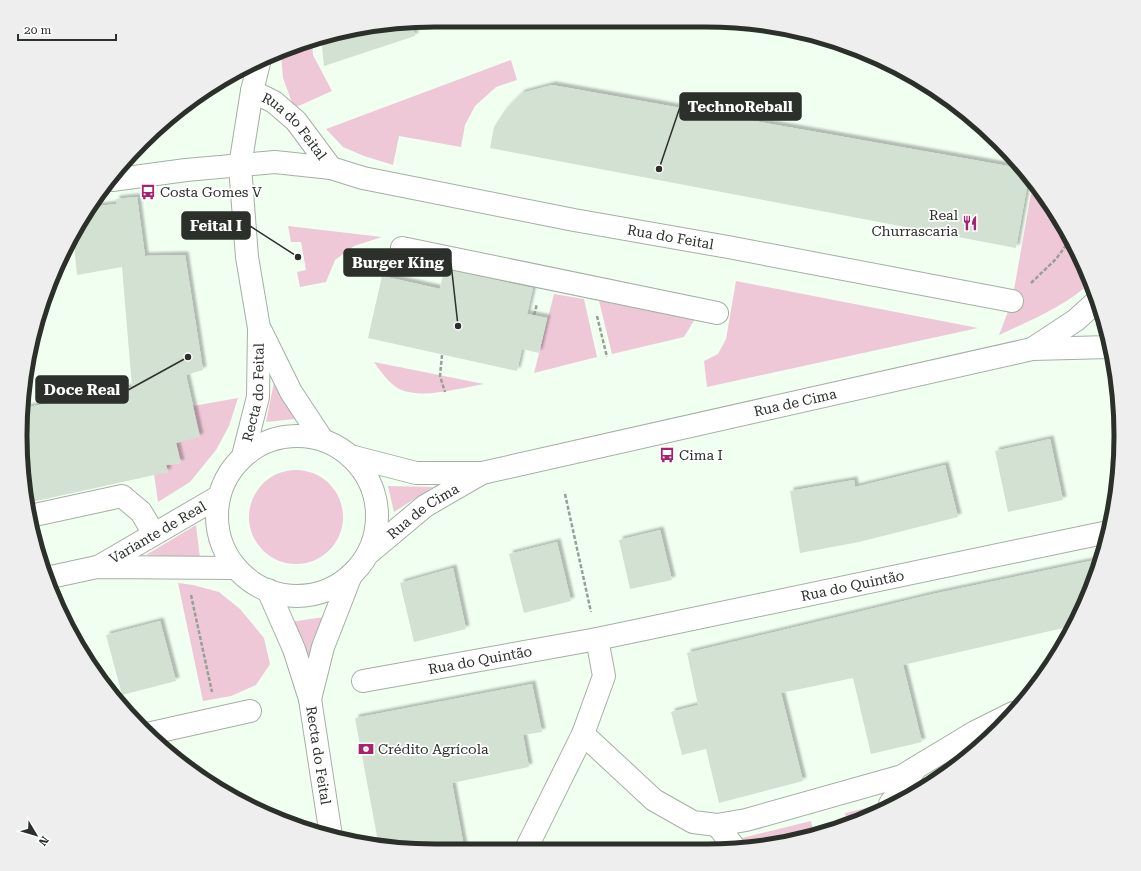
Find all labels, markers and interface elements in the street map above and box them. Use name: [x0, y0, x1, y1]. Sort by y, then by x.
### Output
scale bar: [18, 16, 116, 42]
text: 20 m: [24, 23, 51, 37]
street label: Rua do Feital: [259, 89, 330, 163]
callout: TechnoReball: [680, 93, 801, 120]
text: TechnoReball: [687, 98, 793, 116]
bus stop icon: Costa Gomes V: [139, 183, 157, 201]
place label: Costa Gomes V: [160, 184, 262, 200]
place label: Real Churrascaria: [872, 207, 959, 239]
callout: Feital I: [182, 212, 250, 239]
restaurant icon: Real Churrascaria: [961, 214, 979, 232]
text: Feital I: [190, 217, 242, 235]
street label: Rua do Feital: [626, 221, 716, 252]
callout: Burger King: [344, 249, 451, 276]
text: Burger King: [352, 254, 445, 272]
street label: Recta do Feital: [239, 342, 267, 443]
callout: Doce Real: [36, 376, 128, 403]
text: Doce Real: [44, 381, 120, 399]
street label: Rua de Cima: [752, 385, 839, 420]
bus stop icon: Cima I: [658, 446, 676, 464]
place label: Cima I: [679, 447, 723, 463]
street label: Rua de Cima: [384, 480, 462, 542]
street label: Variante de Real: [107, 498, 209, 567]
street label: Rua do Quintão: [799, 567, 906, 604]
street label: Rua do Quintão: [427, 643, 533, 677]
street label: Recta do Feital: [303, 705, 334, 806]
bank icon: Crédito Agrícola: [357, 740, 375, 758]
place label: Crédito Agrícola: [378, 741, 489, 757]
north arrow: [16, 815, 56, 855]
text: N: [35, 834, 51, 849]

